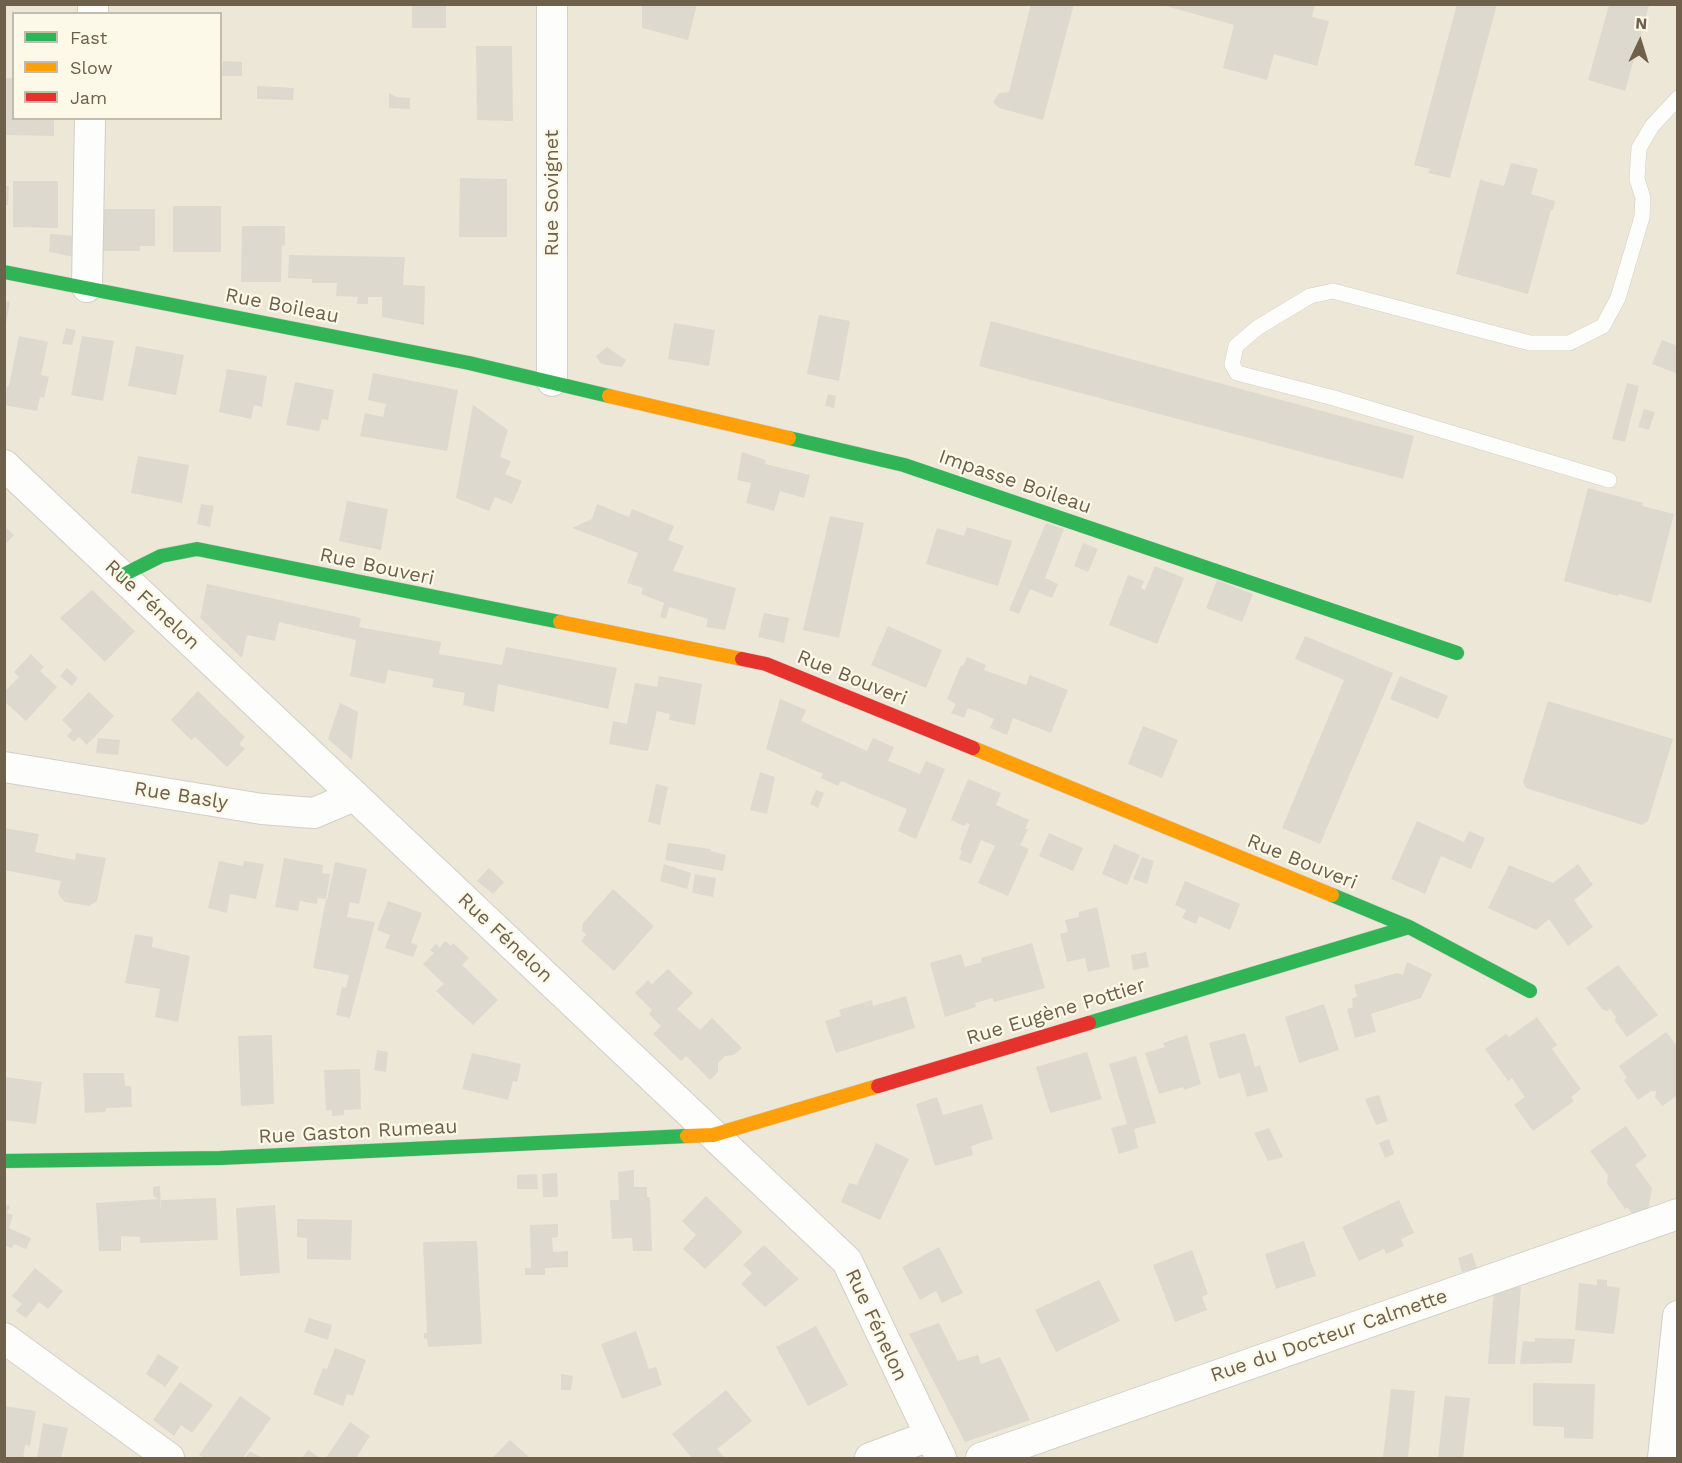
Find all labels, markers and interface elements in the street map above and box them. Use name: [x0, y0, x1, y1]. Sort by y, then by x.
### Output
legend: [12, 12, 222, 120]
north arrow: [1610, 12, 1670, 72]
text: N: [1635, 14, 1648, 33]
text: Fast: [70, 27, 107, 48]
text: Slow: [70, 57, 113, 78]
text: Jam: [70, 87, 107, 108]
street label: Rue Sovignet: [540, 130, 564, 256]
street label: Rue Boileau: [223, 283, 341, 329]
street label: Impasse Boileau: [936, 445, 1094, 519]
street label: Rue Bouveri: [317, 543, 437, 591]
street label: Rue Fénelon: [100, 555, 204, 655]
street label: Rue Bouveri: [793, 645, 911, 711]
street label: Rue Basly: [132, 777, 230, 815]
street label: Rue Bouveri: [1243, 829, 1361, 895]
street label: Rue Fénelon: [453, 888, 557, 988]
street label: Rue Eugène Pottier: [964, 973, 1148, 1051]
street label: Rue Gaston Rumeau: [258, 1115, 458, 1149]
street label: Rue Fénelon: [840, 1265, 912, 1385]
street label: Rue du Docteur Calmette: [1207, 1284, 1451, 1388]

